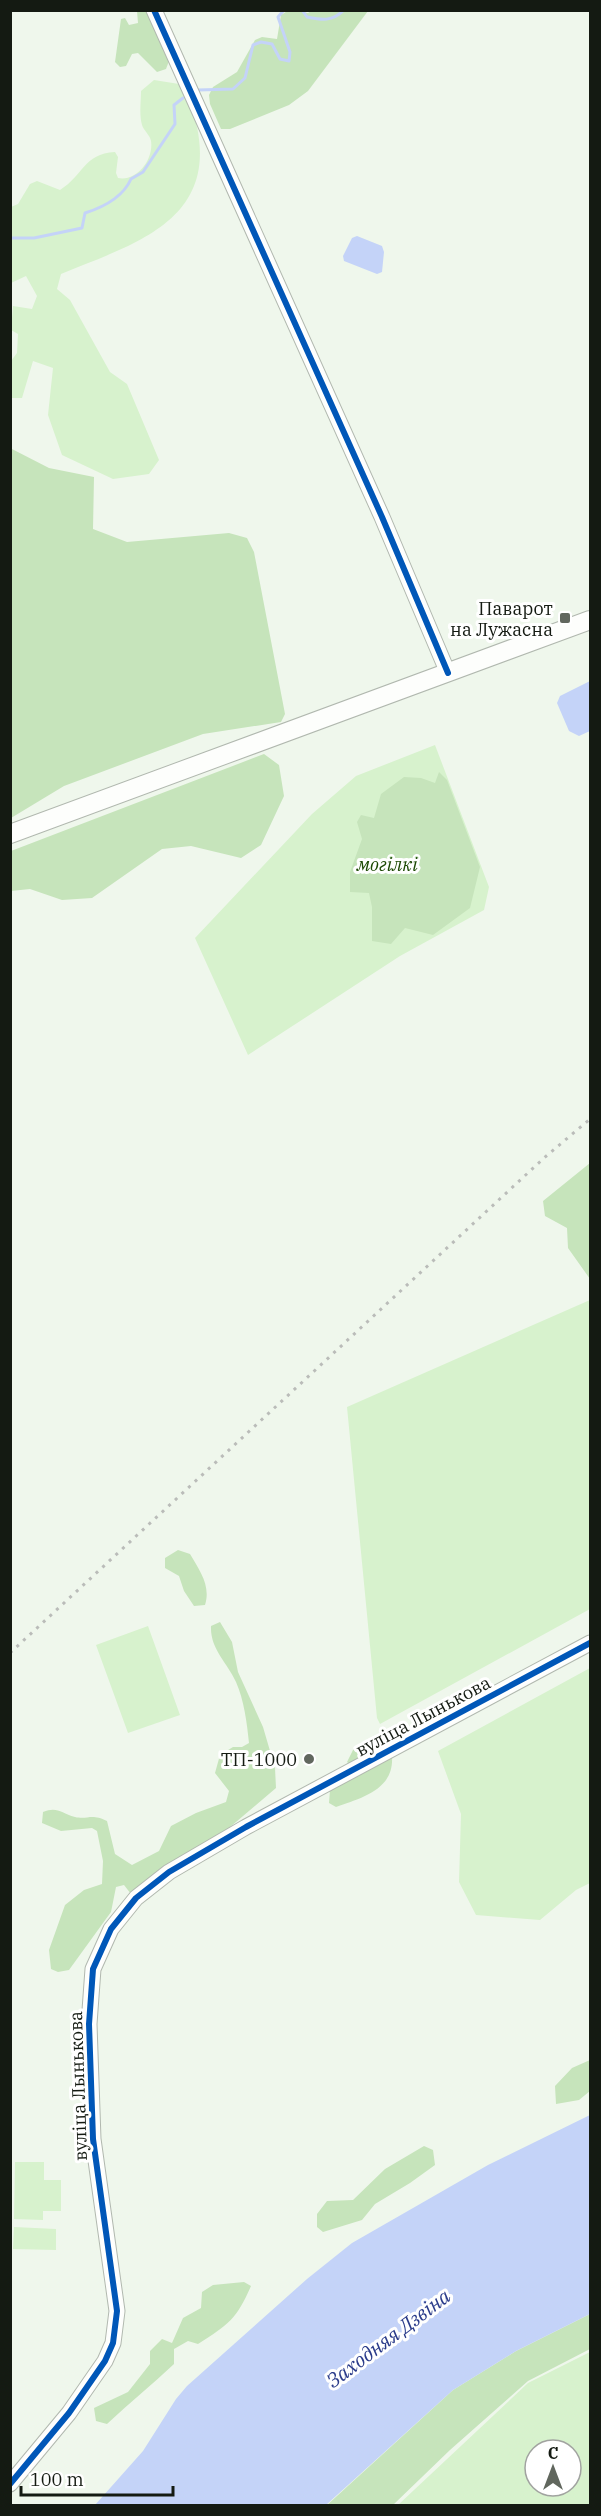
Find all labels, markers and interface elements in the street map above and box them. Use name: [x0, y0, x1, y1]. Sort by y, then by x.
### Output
place label: Паварот на Лужасна: [450, 597, 553, 641]
marker: Паварот на Лужасна: [558, 611, 572, 625]
park label: могілкі: [355, 853, 418, 876]
street label: вуліца Лынькова: [351, 1671, 495, 1761]
place label: ТП-1000: [221, 1748, 297, 1771]
marker: ТП-1000: [302, 1752, 316, 1766]
street label: вуліца Лынькова: [64, 2011, 92, 2161]
water label: Заходняя Дзвіна: [320, 2282, 456, 2394]
north arrow: [523, 2438, 583, 2498]
text: С: [548, 2443, 558, 2463]
scale bar: [21, 2459, 172, 2497]
text: 100 m: [30, 2468, 84, 2491]

